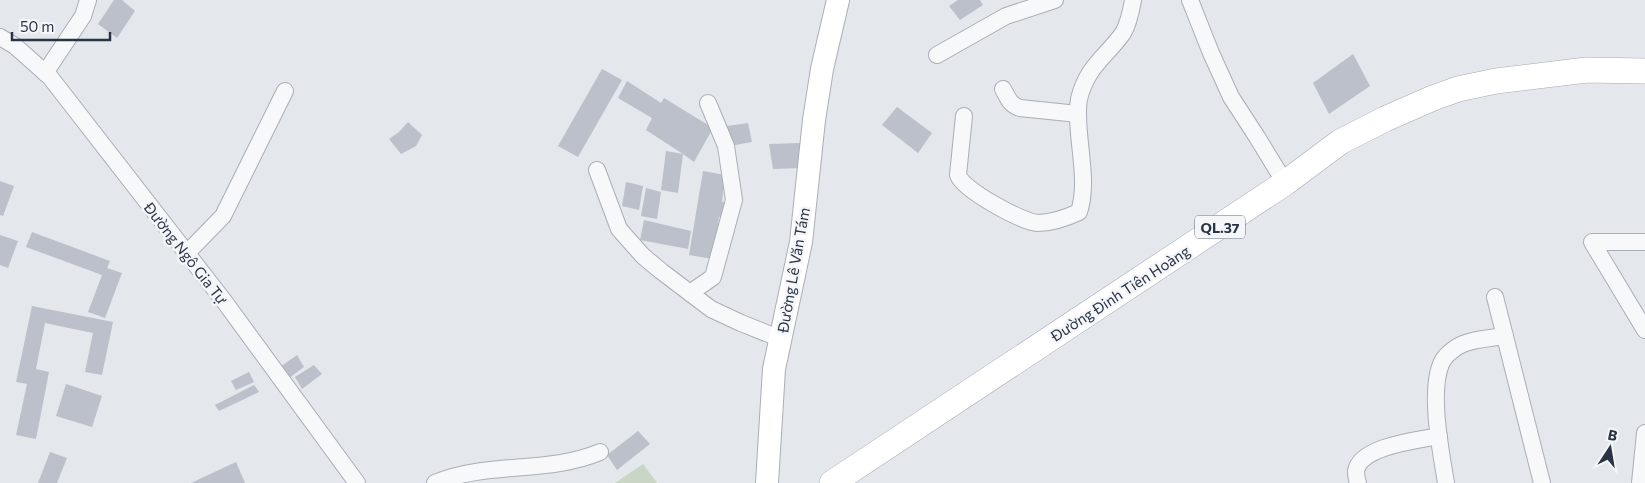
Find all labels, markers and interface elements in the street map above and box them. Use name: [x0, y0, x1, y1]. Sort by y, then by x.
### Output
scale bar: [12, 10, 110, 42]
text: 50 m: [20, 17, 54, 35]
street label: Đường Ngô Gia Tự: [140, 198, 232, 308]
street label: Đường Lê Văn Tám: [773, 206, 813, 335]
road number: QL.37: [1195, 216, 1245, 238]
street label: Đường Đinh Tiên Hoàng: [1046, 241, 1193, 345]
north arrow: [1585, 423, 1635, 473]
text: B: [1607, 426, 1619, 444]

